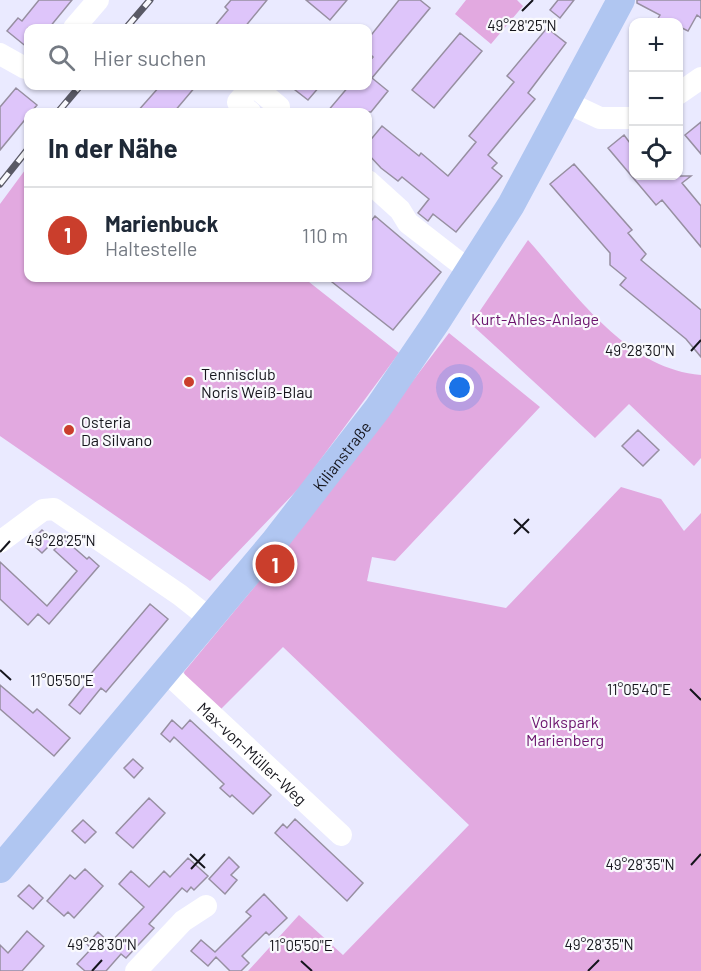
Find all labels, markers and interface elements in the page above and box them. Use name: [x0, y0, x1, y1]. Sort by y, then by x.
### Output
text: 49°28'25"N: [487, 16, 557, 34]
map controls: [629, 18, 683, 180]
button: +: [629, 18, 683, 72]
search box: [24, 24, 372, 90]
icon: search: [45, 41, 78, 74]
text: Hier suchen: [93, 44, 206, 70]
button: −: [629, 72, 683, 126]
button: locate: [629, 126, 683, 180]
text: In der Nähe: [48, 132, 178, 163]
text: Marienbuck: [105, 210, 218, 236]
text: 1: [64, 223, 71, 247]
text: 110 m: [302, 223, 348, 247]
text: Haltestelle: [105, 236, 197, 260]
park label: Kurt-Ahles-Anlage: [471, 309, 599, 328]
text: 49°28'30"N: [605, 341, 675, 359]
place label: Tennisclub Noris Weiß-Blau: [201, 364, 313, 401]
your location: [445, 373, 474, 402]
marker: Tennisclub Noris Weiß-Blau: [182, 375, 196, 389]
place label: Osteria Da Silvano: [81, 412, 152, 449]
street label: Kilianstraße: [308, 417, 374, 494]
marker: Osteria Da Silvano: [62, 423, 76, 437]
text: 49°28'25"N: [26, 531, 96, 549]
pin: 1: [256, 542, 294, 586]
text: 11°05'50"E: [30, 671, 94, 689]
text: 11°05'40"E: [607, 680, 671, 698]
street label: Max-von-Müller-Weg: [194, 697, 311, 808]
park label: Volkspark Marienberg: [526, 712, 604, 749]
text: 49°28'35"N: [605, 855, 675, 873]
text: 49°28'30"N: [67, 935, 137, 953]
text: 49°28'35"N: [564, 935, 634, 953]
text: 11°05'50"E: [269, 936, 333, 954]

